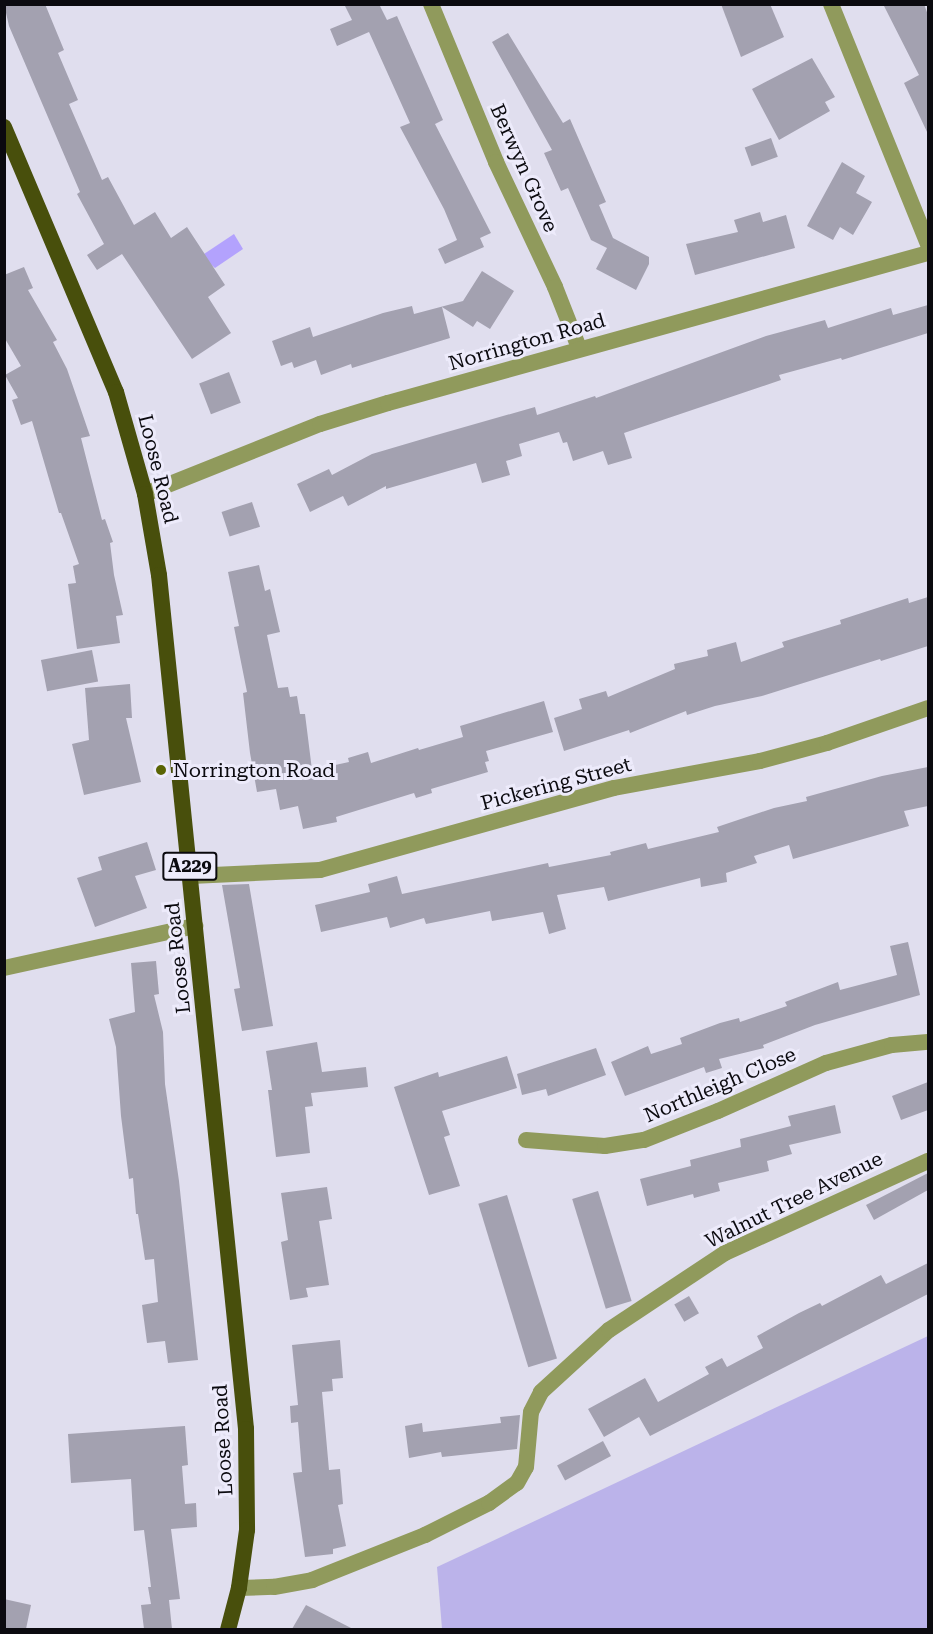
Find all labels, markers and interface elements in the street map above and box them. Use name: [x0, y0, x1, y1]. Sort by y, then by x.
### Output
street label: Berwyn Grove: [485, 100, 563, 236]
street label: Norrington Road: [446, 308, 608, 376]
street label: Loose Road: [133, 412, 183, 526]
street label: Pickering Street: [478, 752, 634, 816]
place label: Norrington Road: [173, 758, 335, 782]
marker: Norrington Road: [154, 763, 168, 777]
road number: A229: [162, 851, 219, 881]
street label: Loose Road: [160, 901, 196, 1015]
street label: Northleigh Close: [640, 1042, 800, 1128]
street label: Walnut Tree Avenue: [701, 1147, 887, 1253]
street label: Loose Road: [208, 1384, 238, 1496]

